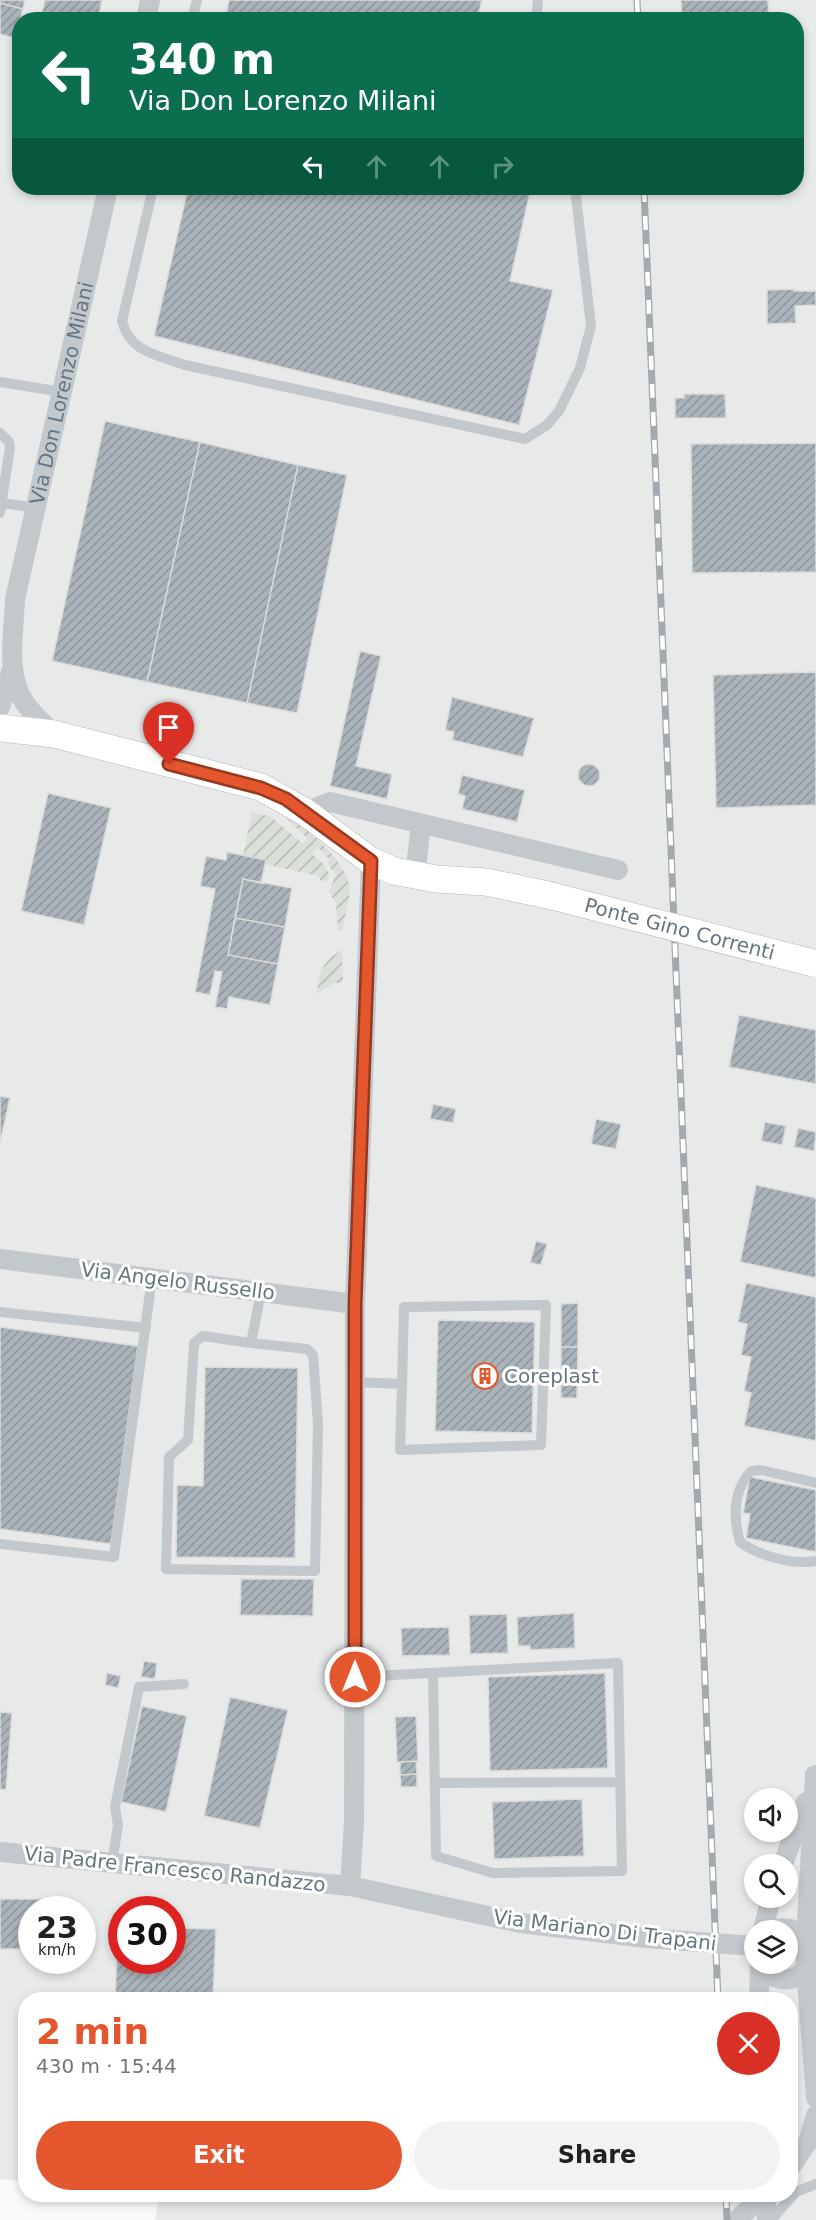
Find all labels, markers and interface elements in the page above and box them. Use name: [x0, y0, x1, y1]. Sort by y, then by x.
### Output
text: 340 m: [129, 35, 275, 84]
icon: left: [30, 36, 108, 114]
text: Via Don Lorenzo Milani: [129, 85, 437, 116]
icon: left: [297, 150, 330, 183]
icon: ahead: [360, 150, 393, 183]
icon: ahead: [423, 150, 456, 183]
icon: right: [486, 150, 519, 183]
street label: Via Don Lorenzo Milani: [25, 279, 98, 507]
pin: [143, 702, 194, 764]
icon: arrive: [152, 711, 185, 744]
street label: Ponte Gino Correnti: [582, 893, 777, 965]
street label: Via Angelo Russello: [80, 1257, 276, 1305]
building icon: Coreplast: [470, 1361, 500, 1391]
place label: Coreplast: [504, 1364, 599, 1388]
position arrow: [323, 1645, 387, 1709]
map controls: [744, 1788, 798, 1974]
button: sound: [744, 1788, 798, 1842]
street label: Via Padre Francesco Randazzo: [23, 1841, 327, 1897]
button: search: [744, 1854, 798, 1908]
speed limit sign: 30: [108, 1896, 186, 1974]
street label: Via Mariano Di Trapani: [492, 1904, 718, 1956]
text: 23: [36, 1910, 78, 1945]
button: layers: [744, 1920, 798, 1974]
text: km/h: [38, 1941, 76, 1959]
text: 2 min: [36, 2011, 149, 2052]
button: close: [717, 2012, 780, 2075]
text: 430 m · 15:44: [36, 2054, 177, 2078]
button: Exit: [36, 2121, 402, 2190]
button: Share: [414, 2121, 780, 2190]

